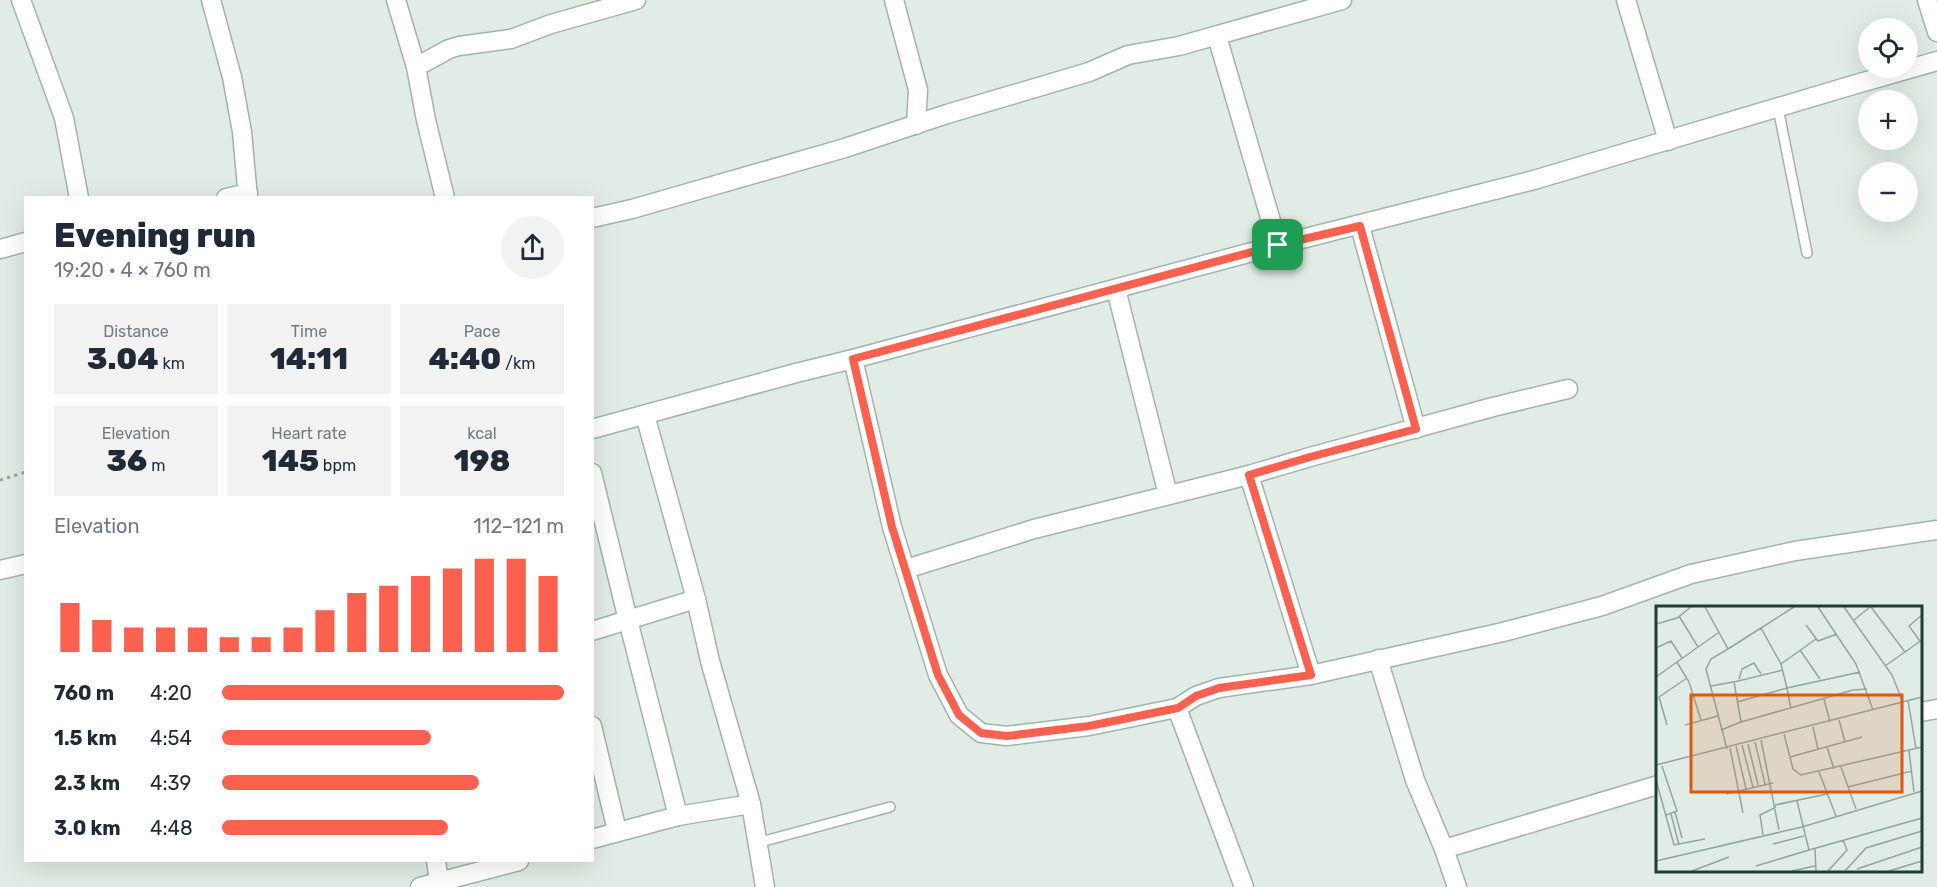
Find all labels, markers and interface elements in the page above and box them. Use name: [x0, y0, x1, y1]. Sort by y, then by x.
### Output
map controls: [1858, 18, 1918, 222]
button: locate: [1858, 18, 1918, 78]
button: +: [1858, 90, 1918, 150]
button: −: [1858, 162, 1918, 222]
text: Evening run: [54, 216, 256, 255]
button: share: [501, 216, 564, 279]
pin: [1252, 219, 1303, 270]
icon: arrive: [1261, 228, 1294, 261]
text: 19:20 · 4 × 760 m: [54, 258, 211, 282]
text: Distance: [103, 322, 169, 341]
text: Time: [291, 322, 327, 341]
text: Pace: [464, 322, 500, 341]
text: 3.04: [87, 341, 159, 377]
text: 14:11: [270, 341, 348, 377]
text: 4:40: [429, 341, 501, 377]
text: km: [159, 354, 185, 373]
text: /km: [501, 354, 535, 373]
text: Elevation: [102, 424, 170, 443]
text: Heart rate: [271, 424, 347, 443]
text: kcal: [467, 424, 497, 443]
text: 36: [107, 443, 147, 479]
text: 145: [262, 443, 319, 479]
text: 198: [454, 443, 510, 479]
text: m: [147, 456, 165, 475]
text: bpm: [319, 456, 356, 475]
text: Elevation: [54, 514, 140, 538]
text: 112–121 m: [473, 514, 564, 538]
inset map: [1656, 606, 1922, 872]
text: 760 m: [54, 681, 114, 705]
text: 4:20: [150, 681, 192, 705]
text: 1.5 km: [54, 726, 117, 750]
text: 4:54: [150, 726, 192, 750]
text: 2.3 km: [54, 771, 120, 795]
text: 4:39: [150, 771, 191, 795]
text: 3.0 km: [54, 816, 121, 840]
text: 4:48: [150, 816, 193, 840]

